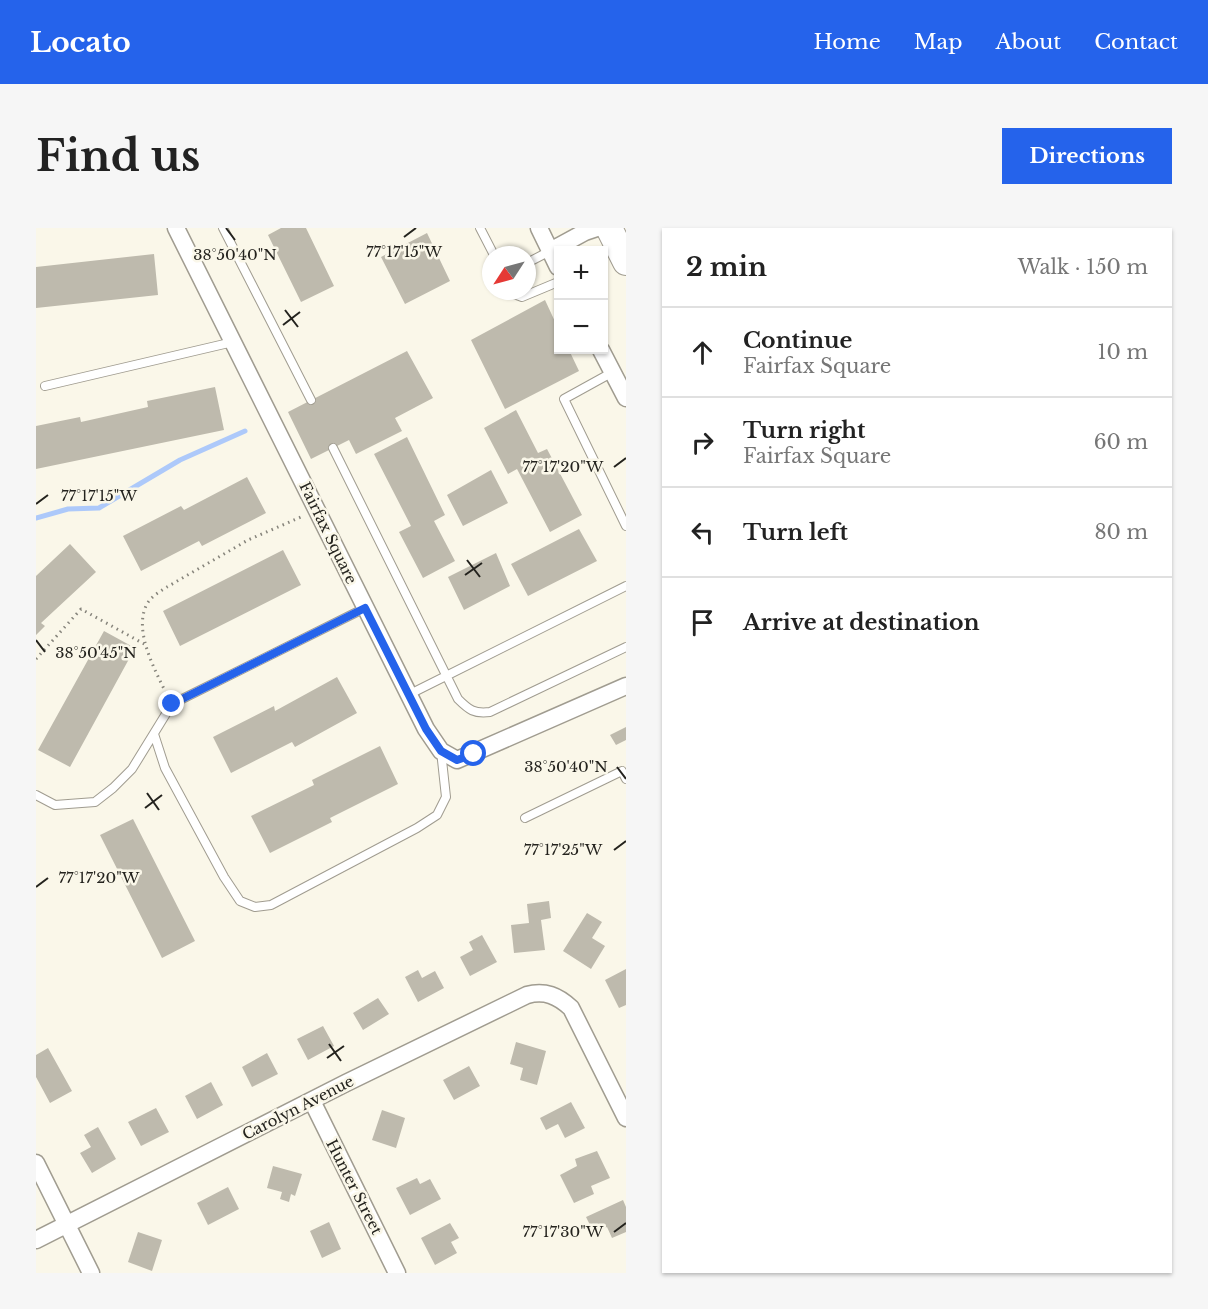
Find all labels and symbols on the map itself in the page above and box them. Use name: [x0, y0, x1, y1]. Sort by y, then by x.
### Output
text: 77°17'15"W: [366, 242, 442, 261]
text: 38°50'40"N: [193, 245, 277, 264]
north arrow: [482, 246, 536, 300]
text: 77°17'20"W: [523, 457, 604, 476]
street label: Fairfax Square: [296, 479, 361, 587]
text: 77°17'15"W: [61, 486, 137, 505]
text: 38°50'45"N: [55, 643, 137, 662]
route end: [158, 690, 184, 716]
route start: [460, 740, 486, 766]
text: 38°50'40"N: [524, 757, 608, 776]
text: 77°17'25"W: [524, 840, 603, 859]
text: 77°17'20"W: [59, 868, 140, 887]
street label: Carolyn Avenue: [239, 1071, 357, 1144]
street label: Hunter Street: [322, 1136, 387, 1238]
text: 77°17'30"W: [523, 1222, 604, 1241]

